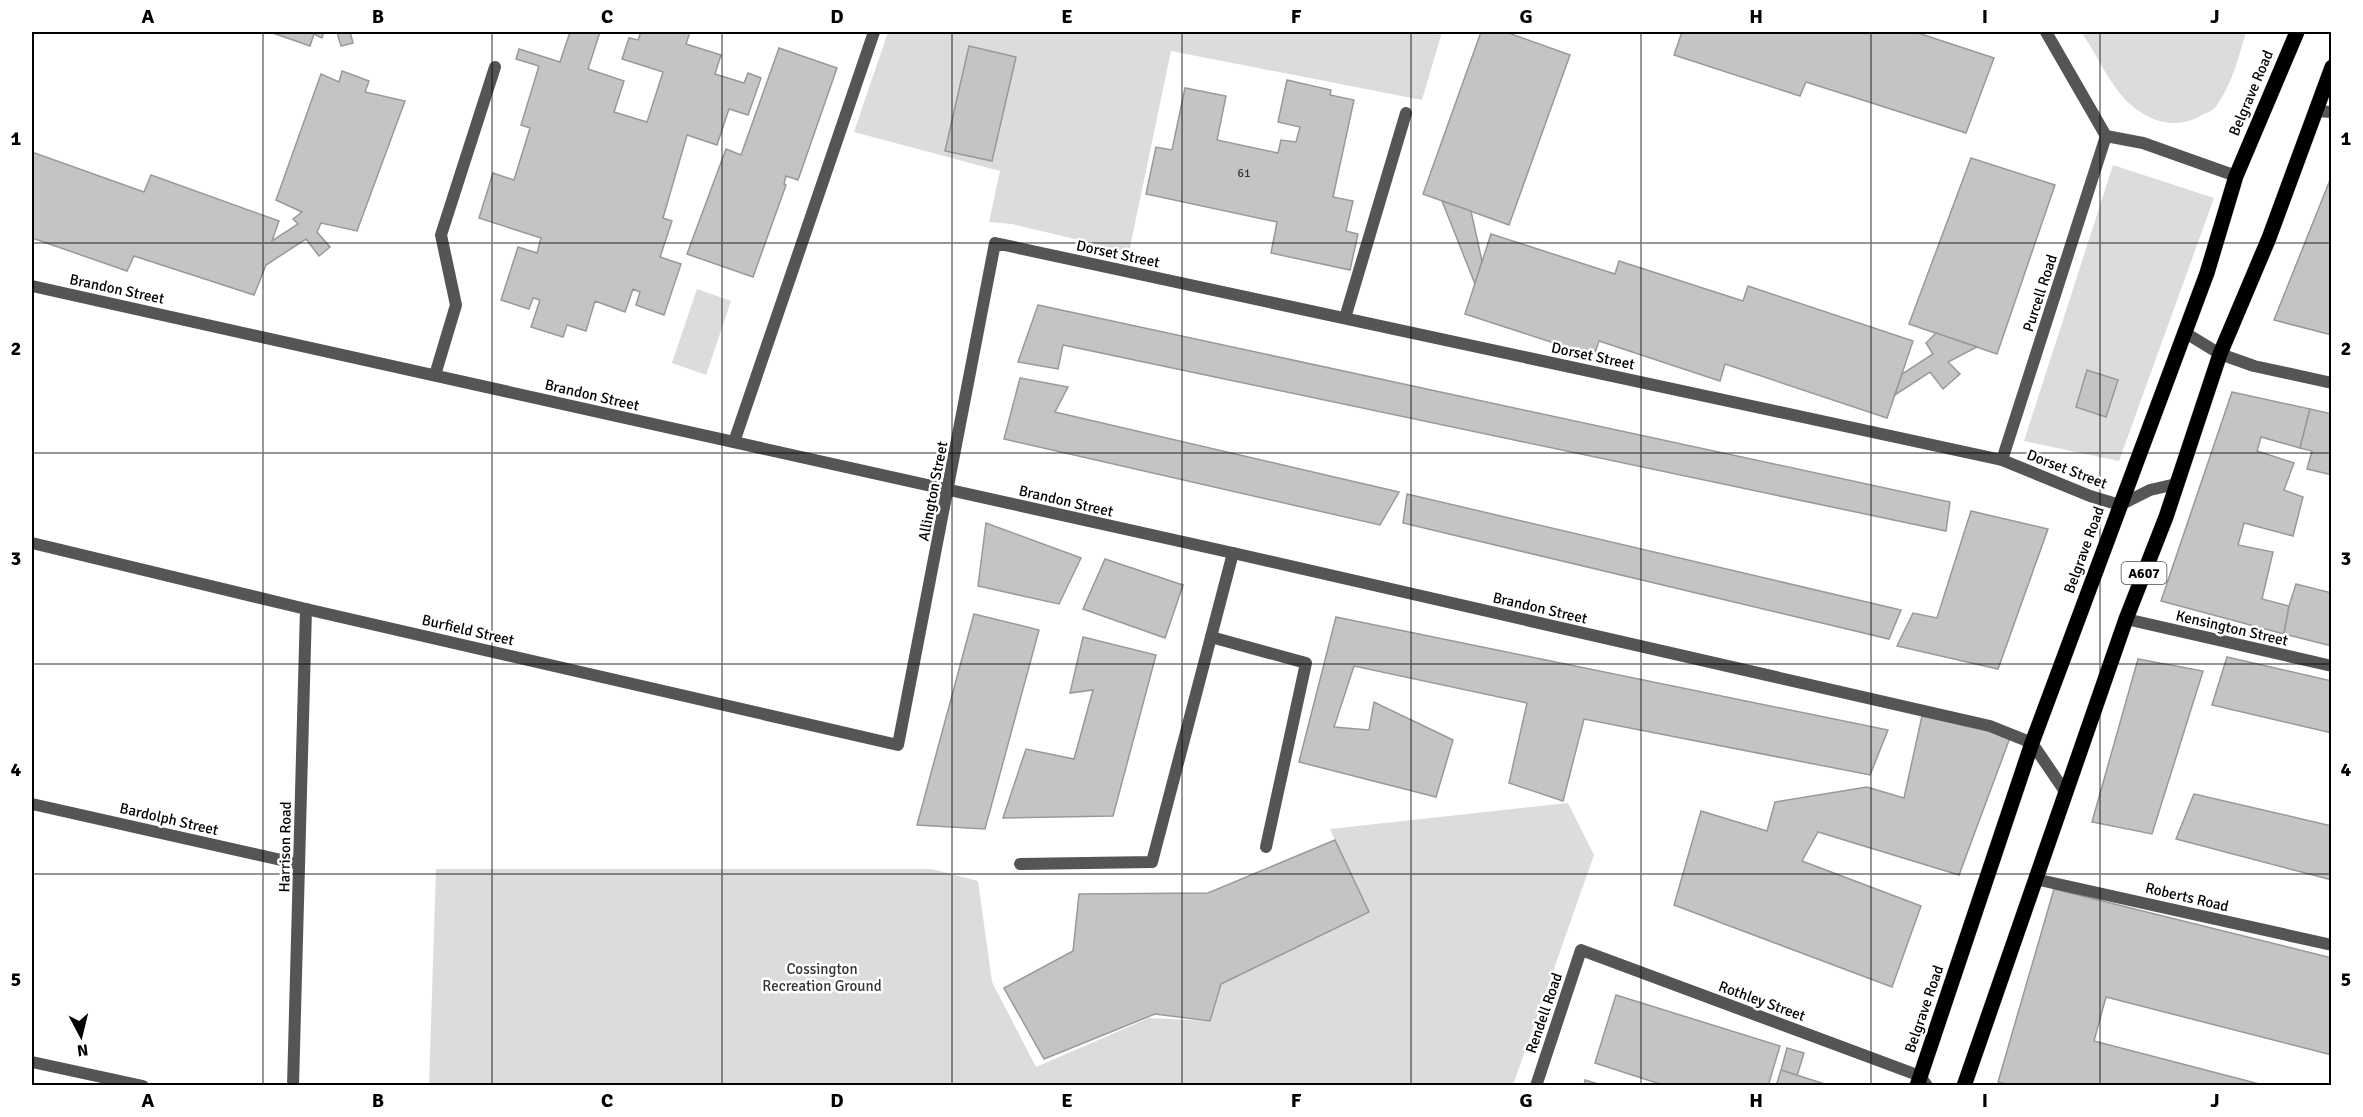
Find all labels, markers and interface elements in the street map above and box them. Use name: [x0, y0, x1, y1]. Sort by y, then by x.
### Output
text: A: [142, 4, 155, 29]
text: B: [372, 4, 384, 29]
text: C: [601, 4, 613, 29]
text: D: [830, 4, 844, 29]
text: E: [1061, 4, 1073, 29]
text: F: [1291, 4, 1302, 29]
text: G: [1519, 4, 1533, 29]
text: H: [1749, 4, 1763, 29]
text: I: [1982, 4, 1988, 29]
text: J: [2210, 4, 2220, 29]
street label: Belgrave Road: [2225, 47, 2277, 138]
text: 1: [11, 126, 22, 151]
text: 1: [2341, 126, 2352, 151]
house number: 61: [1238, 166, 1250, 181]
street label: Dorset Street: [1075, 236, 1161, 272]
street label: Purcell Road: [2019, 252, 2061, 334]
street label: Brandon Street: [68, 270, 166, 308]
text: 2: [11, 336, 21, 361]
text: 2: [2341, 336, 2351, 361]
street label: Dorset Street: [1550, 338, 1636, 374]
street label: Brandon Street: [543, 375, 641, 415]
street label: Allington Street: [915, 440, 951, 542]
street label: Dorset Street: [2024, 445, 2110, 493]
street label: Brandon Street: [1017, 481, 1115, 521]
street label: Belgrave Road: [2060, 504, 2108, 596]
text: 3: [11, 546, 21, 571]
text: 3: [2341, 546, 2351, 571]
road number: A607: [2122, 562, 2166, 584]
street label: Brandon Street: [1491, 588, 1589, 628]
street label: Kensington Street: [2174, 606, 2290, 650]
street label: Burfield Street: [420, 611, 516, 649]
text: 4: [11, 757, 22, 782]
text: 4: [2341, 757, 2352, 782]
street label: Bardolph Street: [118, 799, 220, 839]
street label: Harrison Road: [275, 801, 295, 893]
street label: Roberts Road: [2144, 879, 2231, 915]
park label: Cossington Recreation Ground: [762, 960, 882, 995]
street label: Belgrave Road: [1901, 963, 1947, 1055]
text: 5: [11, 967, 21, 992]
text: 5: [2341, 967, 2351, 992]
street label: Rendell Road: [1522, 970, 1566, 1056]
street label: Rothley Street: [1716, 977, 1808, 1025]
north arrow: [51, 1006, 111, 1066]
text: N: [76, 1039, 89, 1060]
text: A: [142, 1088, 155, 1113]
text: B: [372, 1088, 384, 1113]
text: C: [601, 1088, 613, 1113]
text: D: [830, 1088, 844, 1113]
text: E: [1061, 1088, 1073, 1113]
text: F: [1291, 1088, 1302, 1113]
text: G: [1519, 1088, 1533, 1113]
text: H: [1749, 1088, 1763, 1113]
text: I: [1982, 1088, 1988, 1113]
text: J: [2210, 1088, 2220, 1113]

